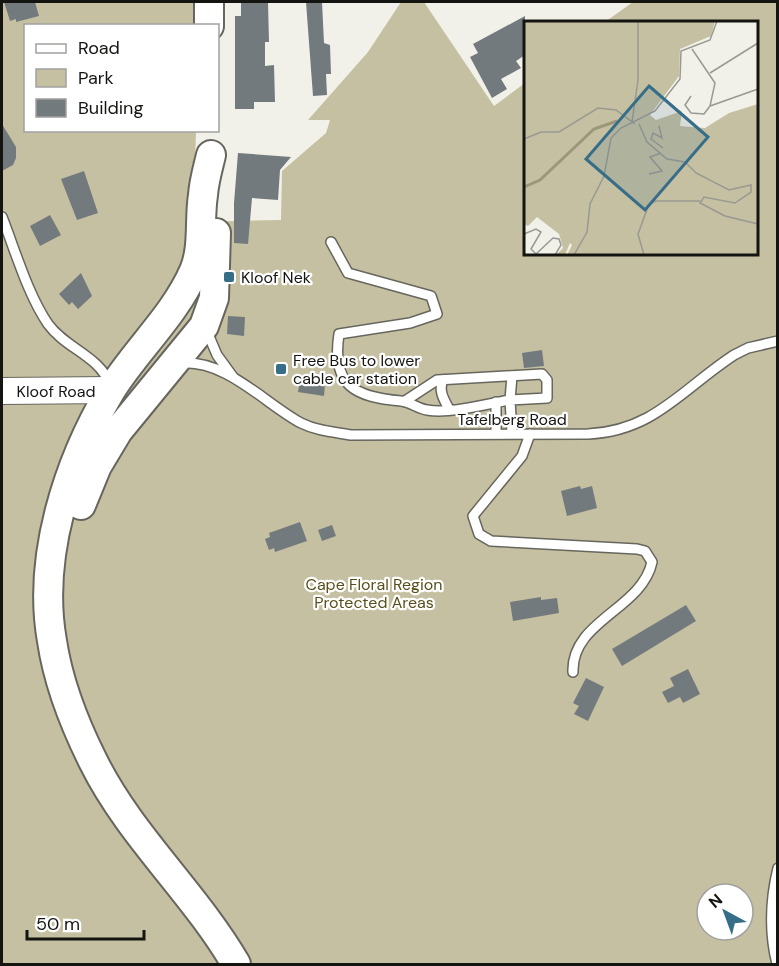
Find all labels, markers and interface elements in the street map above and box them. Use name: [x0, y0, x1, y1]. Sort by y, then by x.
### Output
inset map: [524, 21, 758, 255]
legend: [24, 24, 219, 132]
text: Road: [78, 36, 120, 60]
text: Park: [78, 66, 114, 90]
text: Building: [78, 96, 143, 120]
place label: Kloof Nek: [241, 267, 311, 288]
marker: Kloof Nek: [222, 270, 236, 284]
place label: Free Bus to lower cable car station: [293, 350, 420, 389]
marker: Free Bus to lower cable car station: [274, 362, 288, 376]
street label: Kloof Road: [17, 381, 95, 402]
street label: Tafelberg Road: [457, 409, 567, 430]
park label: Cape Floral Region Protected Areas: [305, 574, 443, 613]
north arrow: [695, 882, 755, 942]
text: N: [704, 889, 727, 913]
scale bar: [27, 903, 144, 941]
text: 50 m: [36, 912, 80, 936]

